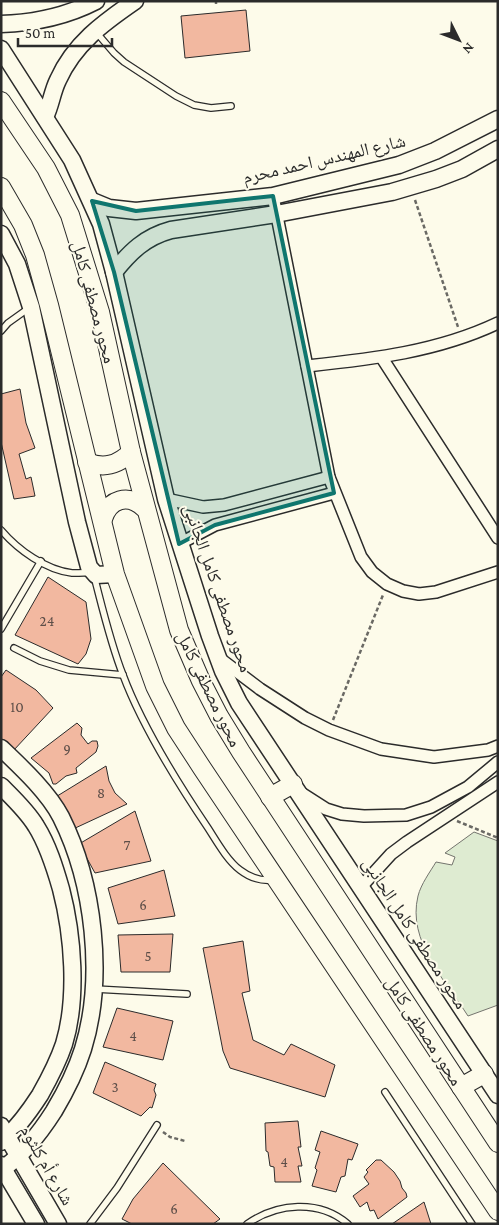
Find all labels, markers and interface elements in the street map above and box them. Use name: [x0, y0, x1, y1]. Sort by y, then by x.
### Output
scale bar: [18, 15, 111, 47]
north arrow: [434, 15, 484, 65]
text: 50 m: [25, 25, 55, 41]
text: N: [459, 40, 478, 58]
street label: شارع المهندس احمد محرم: [241, 131, 408, 189]
street label: محور مصطفى كامل: [67, 239, 120, 366]
street label: محور مصطفى كامل الجانبى: [179, 501, 256, 675]
house number: 24: [40, 613, 54, 629]
street label: محور مصطفى كامل: [171, 628, 246, 750]
house number: 10: [10, 699, 24, 715]
house number: 9: [63, 741, 71, 757]
house number: 8: [97, 785, 105, 801]
house number: 7: [124, 837, 131, 853]
street label: محور مصطفى كامل الجانبى: [358, 853, 471, 1013]
house number: 6: [139, 897, 147, 913]
house number: 5: [144, 948, 152, 964]
street label: محور مصطفى كامل: [380, 973, 467, 1090]
house number: 4: [129, 1028, 137, 1044]
house number: 3: [111, 1079, 119, 1095]
street label: شارع أم كلثوم: [14, 1121, 79, 1210]
house number: 4: [280, 1154, 288, 1170]
house number: 6: [170, 1201, 178, 1217]

